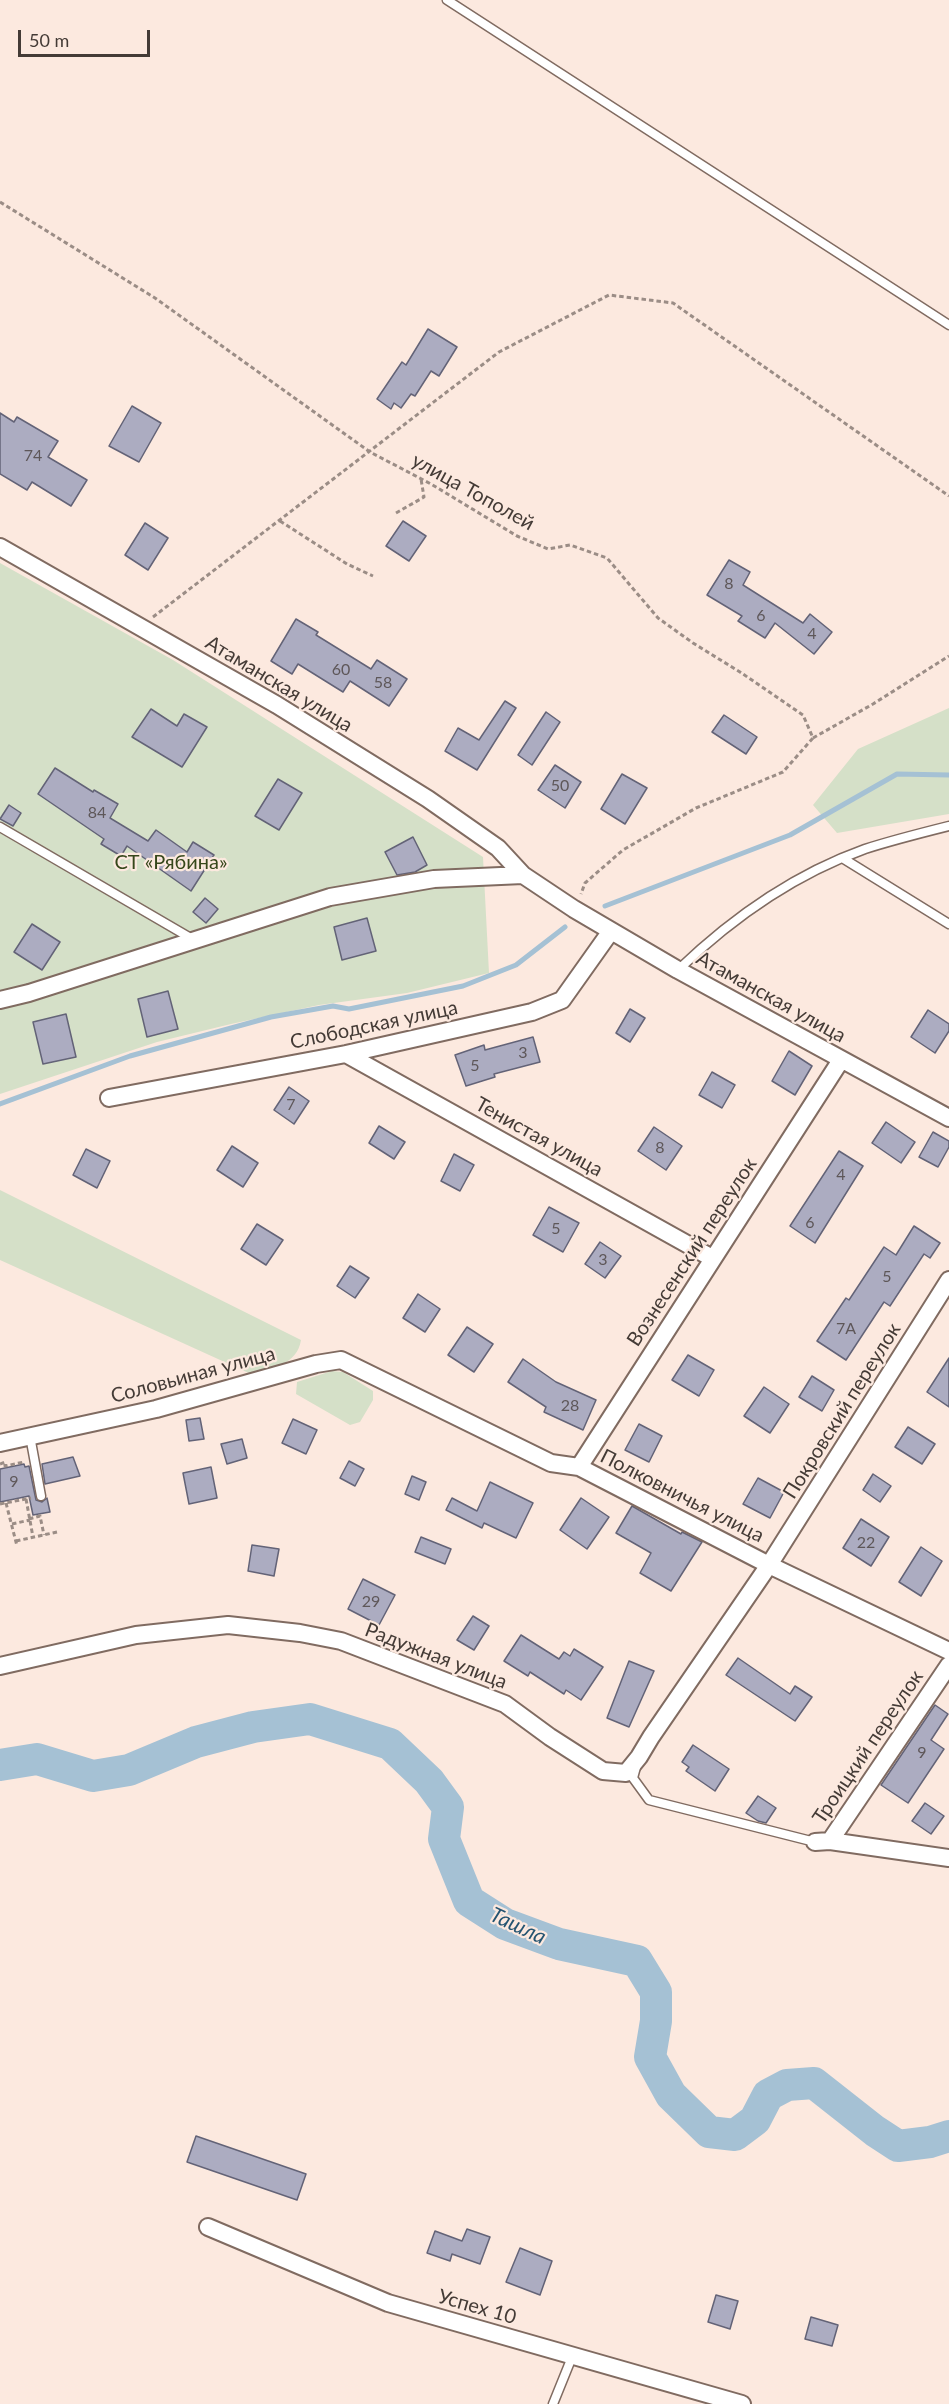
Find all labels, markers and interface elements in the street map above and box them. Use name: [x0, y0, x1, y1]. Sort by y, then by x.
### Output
scale bar: [21, 18, 153, 56]
text: 50 m: [29, 29, 69, 51]
house number: 74: [24, 446, 42, 466]
street label: улица Тополей: [407, 448, 539, 536]
house number: 8: [724, 574, 734, 594]
house number: 6: [756, 606, 766, 626]
house number: 4: [807, 624, 817, 644]
street label: Атаманская улица: [201, 631, 357, 737]
house number: 60: [332, 660, 350, 680]
house number: 58: [374, 673, 392, 693]
house number: 50: [551, 776, 569, 796]
house number: 84: [88, 803, 106, 823]
park label: СТ «Рябина»: [114, 851, 228, 875]
street label: Атаманская улица: [692, 946, 850, 1048]
street label: Слободская улица: [288, 996, 460, 1054]
house number: 3: [518, 1043, 528, 1063]
house number: 5: [470, 1056, 480, 1076]
street label: Тенистая улица: [471, 1092, 607, 1182]
house number: 7: [286, 1095, 296, 1115]
house number: 8: [655, 1138, 665, 1158]
street label: Вознесенский переулок: [622, 1153, 762, 1351]
house number: 4: [836, 1165, 846, 1185]
house number: 6: [805, 1213, 815, 1233]
house number: 5: [551, 1219, 561, 1239]
house number: 3: [598, 1250, 608, 1270]
house number: 5: [882, 1267, 892, 1287]
street label: Покровский переулок: [778, 1319, 906, 1503]
house number: 7А: [836, 1319, 856, 1339]
street label: Соловьиная улица: [108, 1342, 278, 1408]
house number: 28: [561, 1396, 579, 1416]
street label: Полковничья улица: [596, 1444, 768, 1548]
house number: 9: [9, 1472, 19, 1492]
house number: 22: [857, 1533, 875, 1553]
house number: 29: [362, 1592, 380, 1612]
street label: Радужная улица: [361, 1618, 511, 1694]
street label: Троицкий переулок: [808, 1666, 928, 1828]
house number: 9: [917, 1743, 927, 1763]
water label: Ташла: [486, 1902, 550, 1950]
street label: Успех 10: [435, 2284, 519, 2330]

